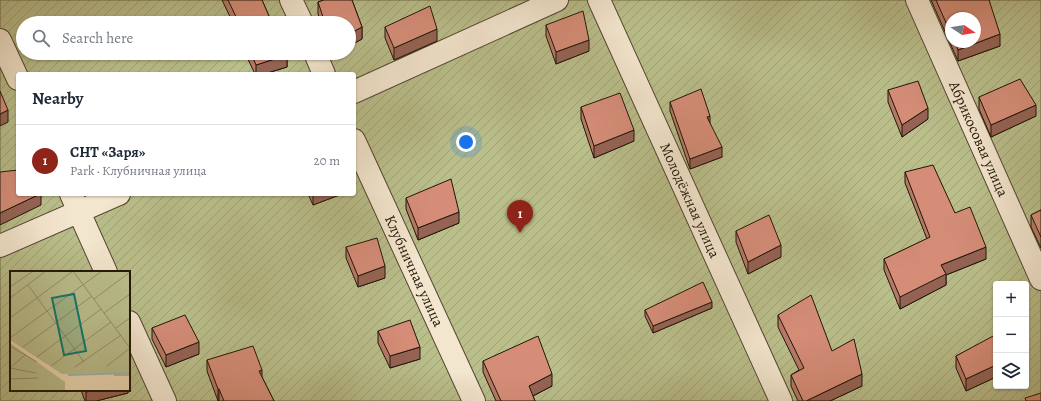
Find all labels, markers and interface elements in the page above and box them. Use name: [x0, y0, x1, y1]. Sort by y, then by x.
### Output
north arrow: [945, 12, 981, 48]
search box: [16, 16, 356, 60]
icon: search: [30, 27, 52, 49]
text: Search here: [62, 28, 133, 48]
street label: Абрикосовая улица: [944, 77, 1013, 200]
text: Nearby: [32, 87, 83, 110]
your location: [456, 132, 476, 152]
street label: Молодёжная улица: [655, 140, 725, 261]
text: СНТ «Заря»: [70, 142, 146, 162]
text: 1: [43, 152, 47, 169]
text: 20 m: [314, 152, 340, 169]
text: Park · Клубничная улица: [70, 162, 207, 179]
pin: 1: [507, 200, 533, 233]
street label: Клубничная улица: [380, 212, 448, 330]
inset map: [10, 271, 130, 391]
map controls: [993, 281, 1029, 389]
button: +: [993, 281, 1029, 317]
button: −: [993, 317, 1029, 353]
button: layers: [993, 353, 1029, 389]

